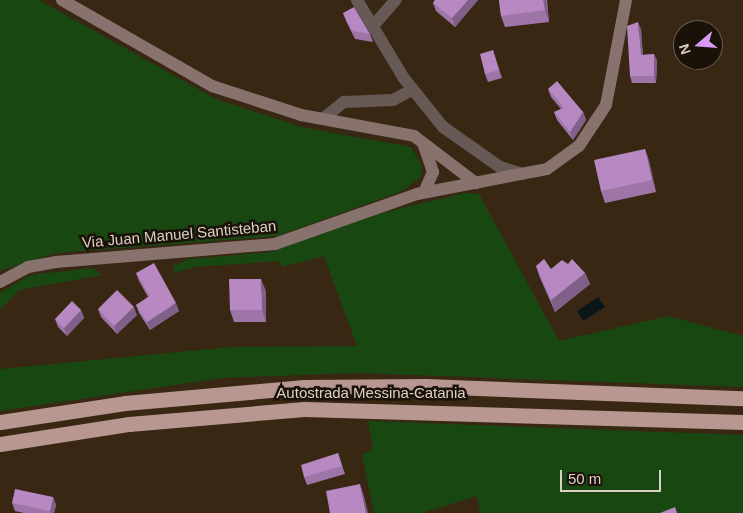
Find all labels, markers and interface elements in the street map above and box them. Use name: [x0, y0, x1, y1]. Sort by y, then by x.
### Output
north arrow: [673, 20, 723, 70]
text: N: [676, 42, 694, 57]
street label: Via Juan Manuel Santisteban: [81, 217, 277, 251]
street label: Autostrada Messina-Catania: [276, 384, 466, 402]
scale bar: [563, 460, 664, 492]
text: 50 m: [568, 470, 601, 487]

